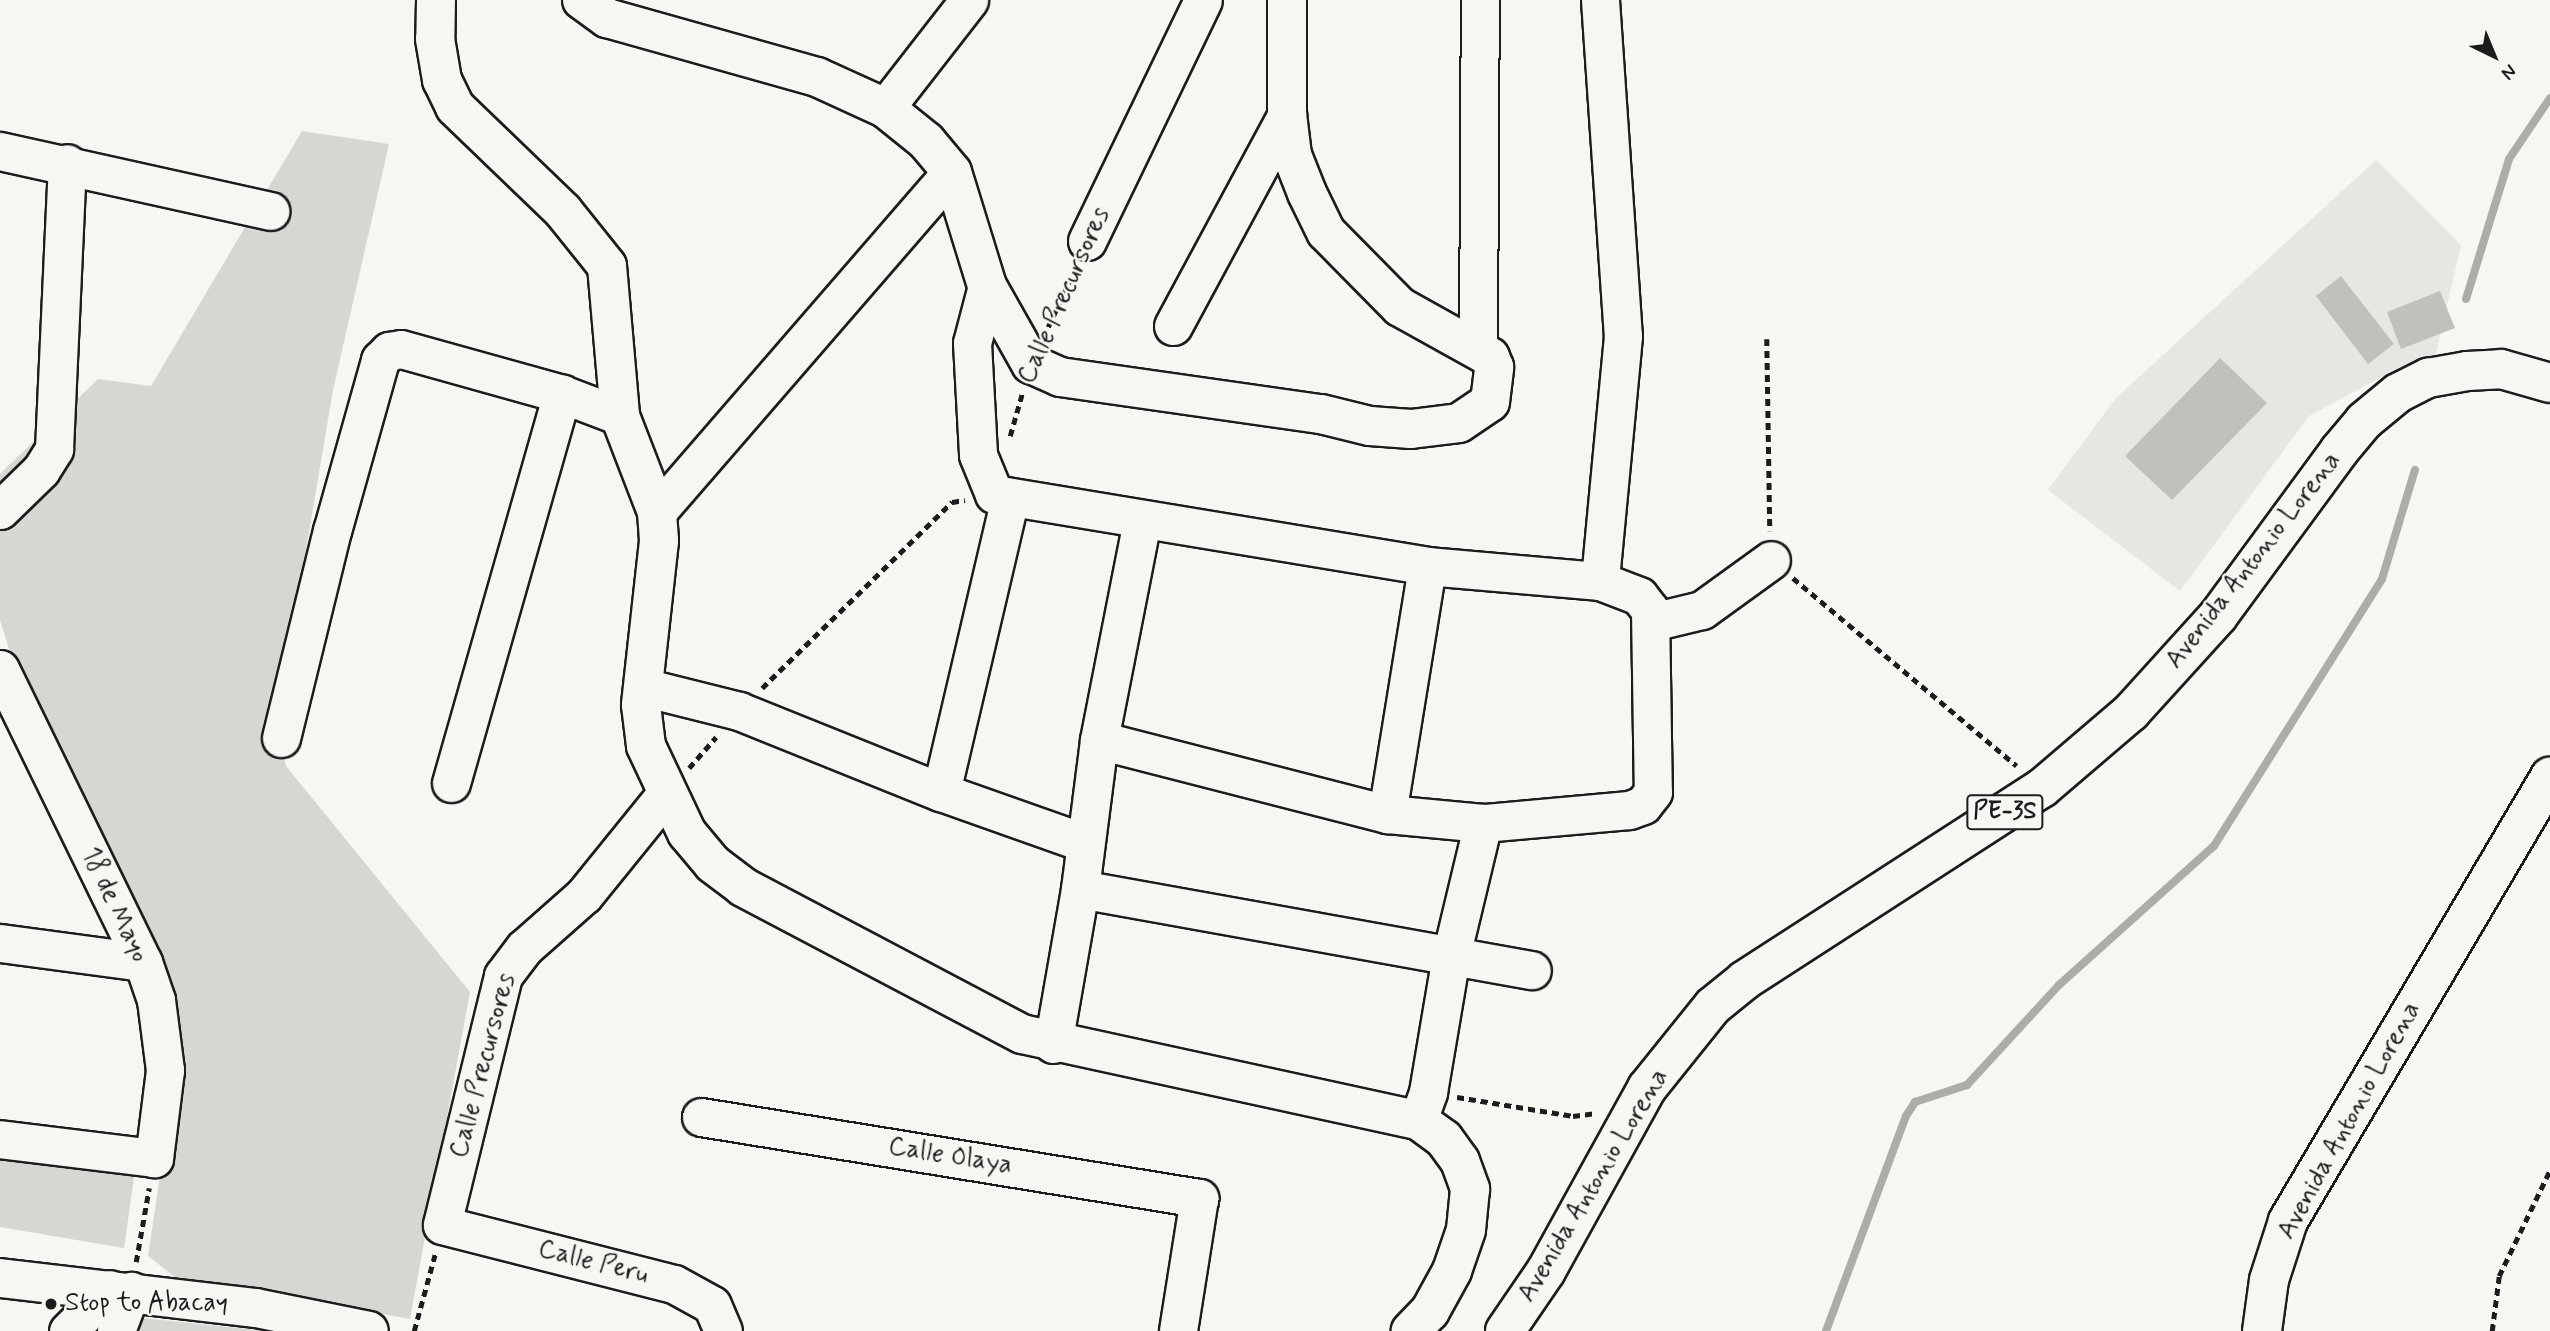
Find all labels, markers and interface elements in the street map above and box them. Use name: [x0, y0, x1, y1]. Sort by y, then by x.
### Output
north arrow: [2459, 21, 2529, 91]
text: N: [2496, 58, 2522, 85]
street label: Calle Precursores: [1013, 204, 1117, 388]
street label: Avenida Antonio Lorena: [2158, 444, 2350, 678]
road number: PE-3S: [1965, 792, 2045, 832]
street label: 18 de Mayo: [74, 842, 154, 968]
street label: Calle Precursores: [445, 971, 523, 1161]
street label: Avenida Antonio Lorena: [2270, 994, 2430, 1248]
street label: Avenida Antonio Lorena: [1510, 1061, 1678, 1311]
street label: Calle Olaya: [884, 1132, 1016, 1182]
street label: Calle Peru: [537, 1235, 649, 1291]
place label: Stop to Abacay: [65, 1288, 231, 1320]
marker: Stop to Abacay: [43, 1296, 59, 1312]

